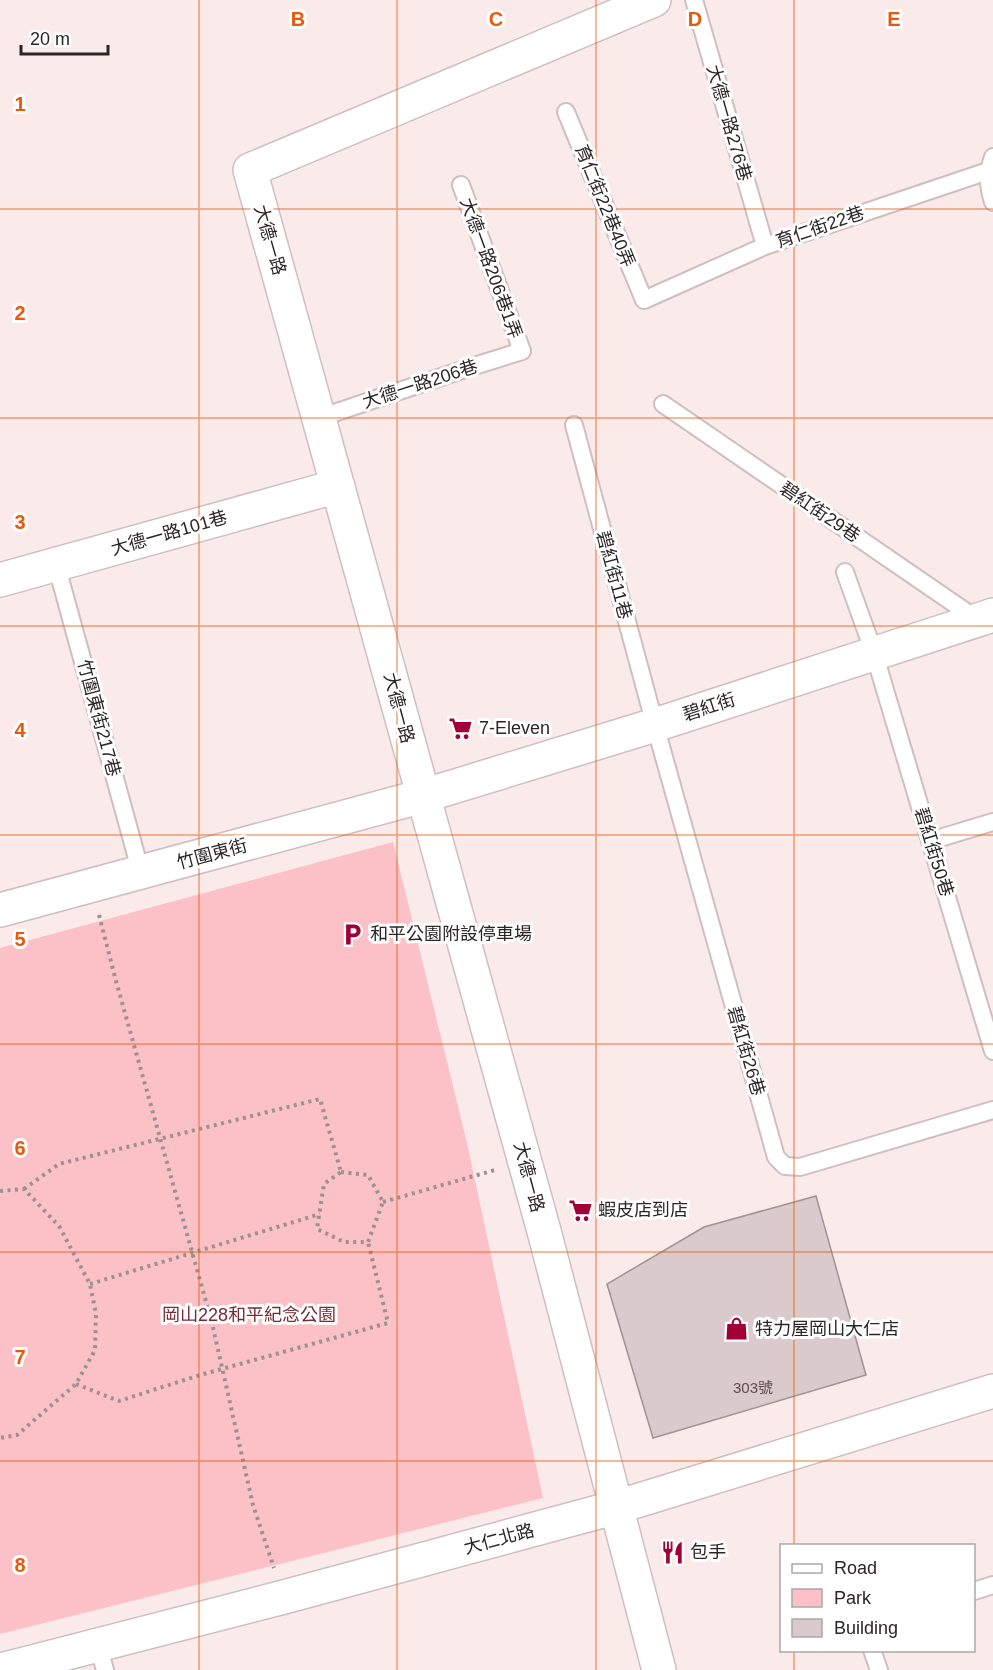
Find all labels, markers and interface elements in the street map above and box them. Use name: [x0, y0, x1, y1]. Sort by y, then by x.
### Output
text: B: [291, 8, 305, 30]
text: C: [489, 8, 503, 30]
text: D: [688, 8, 702, 30]
text: E: [887, 8, 901, 30]
scale bar: [21, 18, 108, 56]
text: 20 m: [30, 29, 70, 49]
street label: 大德一路276巷: [703, 63, 755, 183]
text: 1: [14, 93, 26, 115]
street label: 育仁街22巷40弄: [571, 142, 639, 270]
street label: 大德一路206巷1弄: [456, 195, 526, 341]
street label: 大德一路: [250, 203, 290, 277]
street label: 育仁街22巷: [773, 203, 867, 251]
text: 2: [14, 302, 26, 324]
street label: 大德一路206巷: [360, 356, 480, 412]
street label: 碧紅街29巷: [776, 478, 864, 546]
street label: 大德一路101巷: [109, 507, 229, 559]
text: 3: [14, 511, 26, 533]
street label: 碧紅街11巷: [593, 529, 635, 621]
street label: 竹圍東街217巷: [74, 657, 124, 779]
street label: 大德一路: [380, 671, 418, 745]
street label: 碧紅街: [680, 689, 738, 725]
supermarket icon: 7-Eleven: [448, 715, 474, 741]
place label: 7-Eleven: [479, 718, 550, 738]
text: 4: [14, 719, 26, 741]
street label: 碧紅街50巷: [911, 805, 957, 899]
street label: 竹圍東街: [175, 835, 249, 873]
parking icon: 和平公園附設停車場: [339, 921, 365, 947]
place label: 和平公園附設停車場: [370, 924, 532, 944]
text: 5: [14, 928, 26, 950]
street label: 碧紅街26巷: [724, 1004, 768, 1098]
text: 6: [14, 1137, 26, 1159]
street label: 大德一路: [510, 1140, 548, 1214]
supermarket icon: 蝦皮店到店: [567, 1197, 593, 1223]
place label: 蝦皮店到店: [598, 1200, 688, 1220]
park label: 岡山228和平紀念公園: [162, 1305, 336, 1325]
shop icon: 特力屋岡山大仁店: [724, 1316, 750, 1342]
place label: 特力屋岡山大仁店: [755, 1319, 899, 1339]
text: 7: [14, 1346, 26, 1368]
house number: 303號: [733, 1379, 773, 1396]
street label: 大仁北路: [462, 1520, 536, 1558]
restaurant icon: 包手: [659, 1539, 685, 1565]
place label: 包手: [690, 1542, 726, 1562]
legend: [780, 1544, 975, 1652]
text: 8: [14, 1554, 26, 1576]
text: Road: [834, 1558, 877, 1578]
text: Park: [834, 1588, 872, 1608]
text: Building: [834, 1618, 898, 1638]

